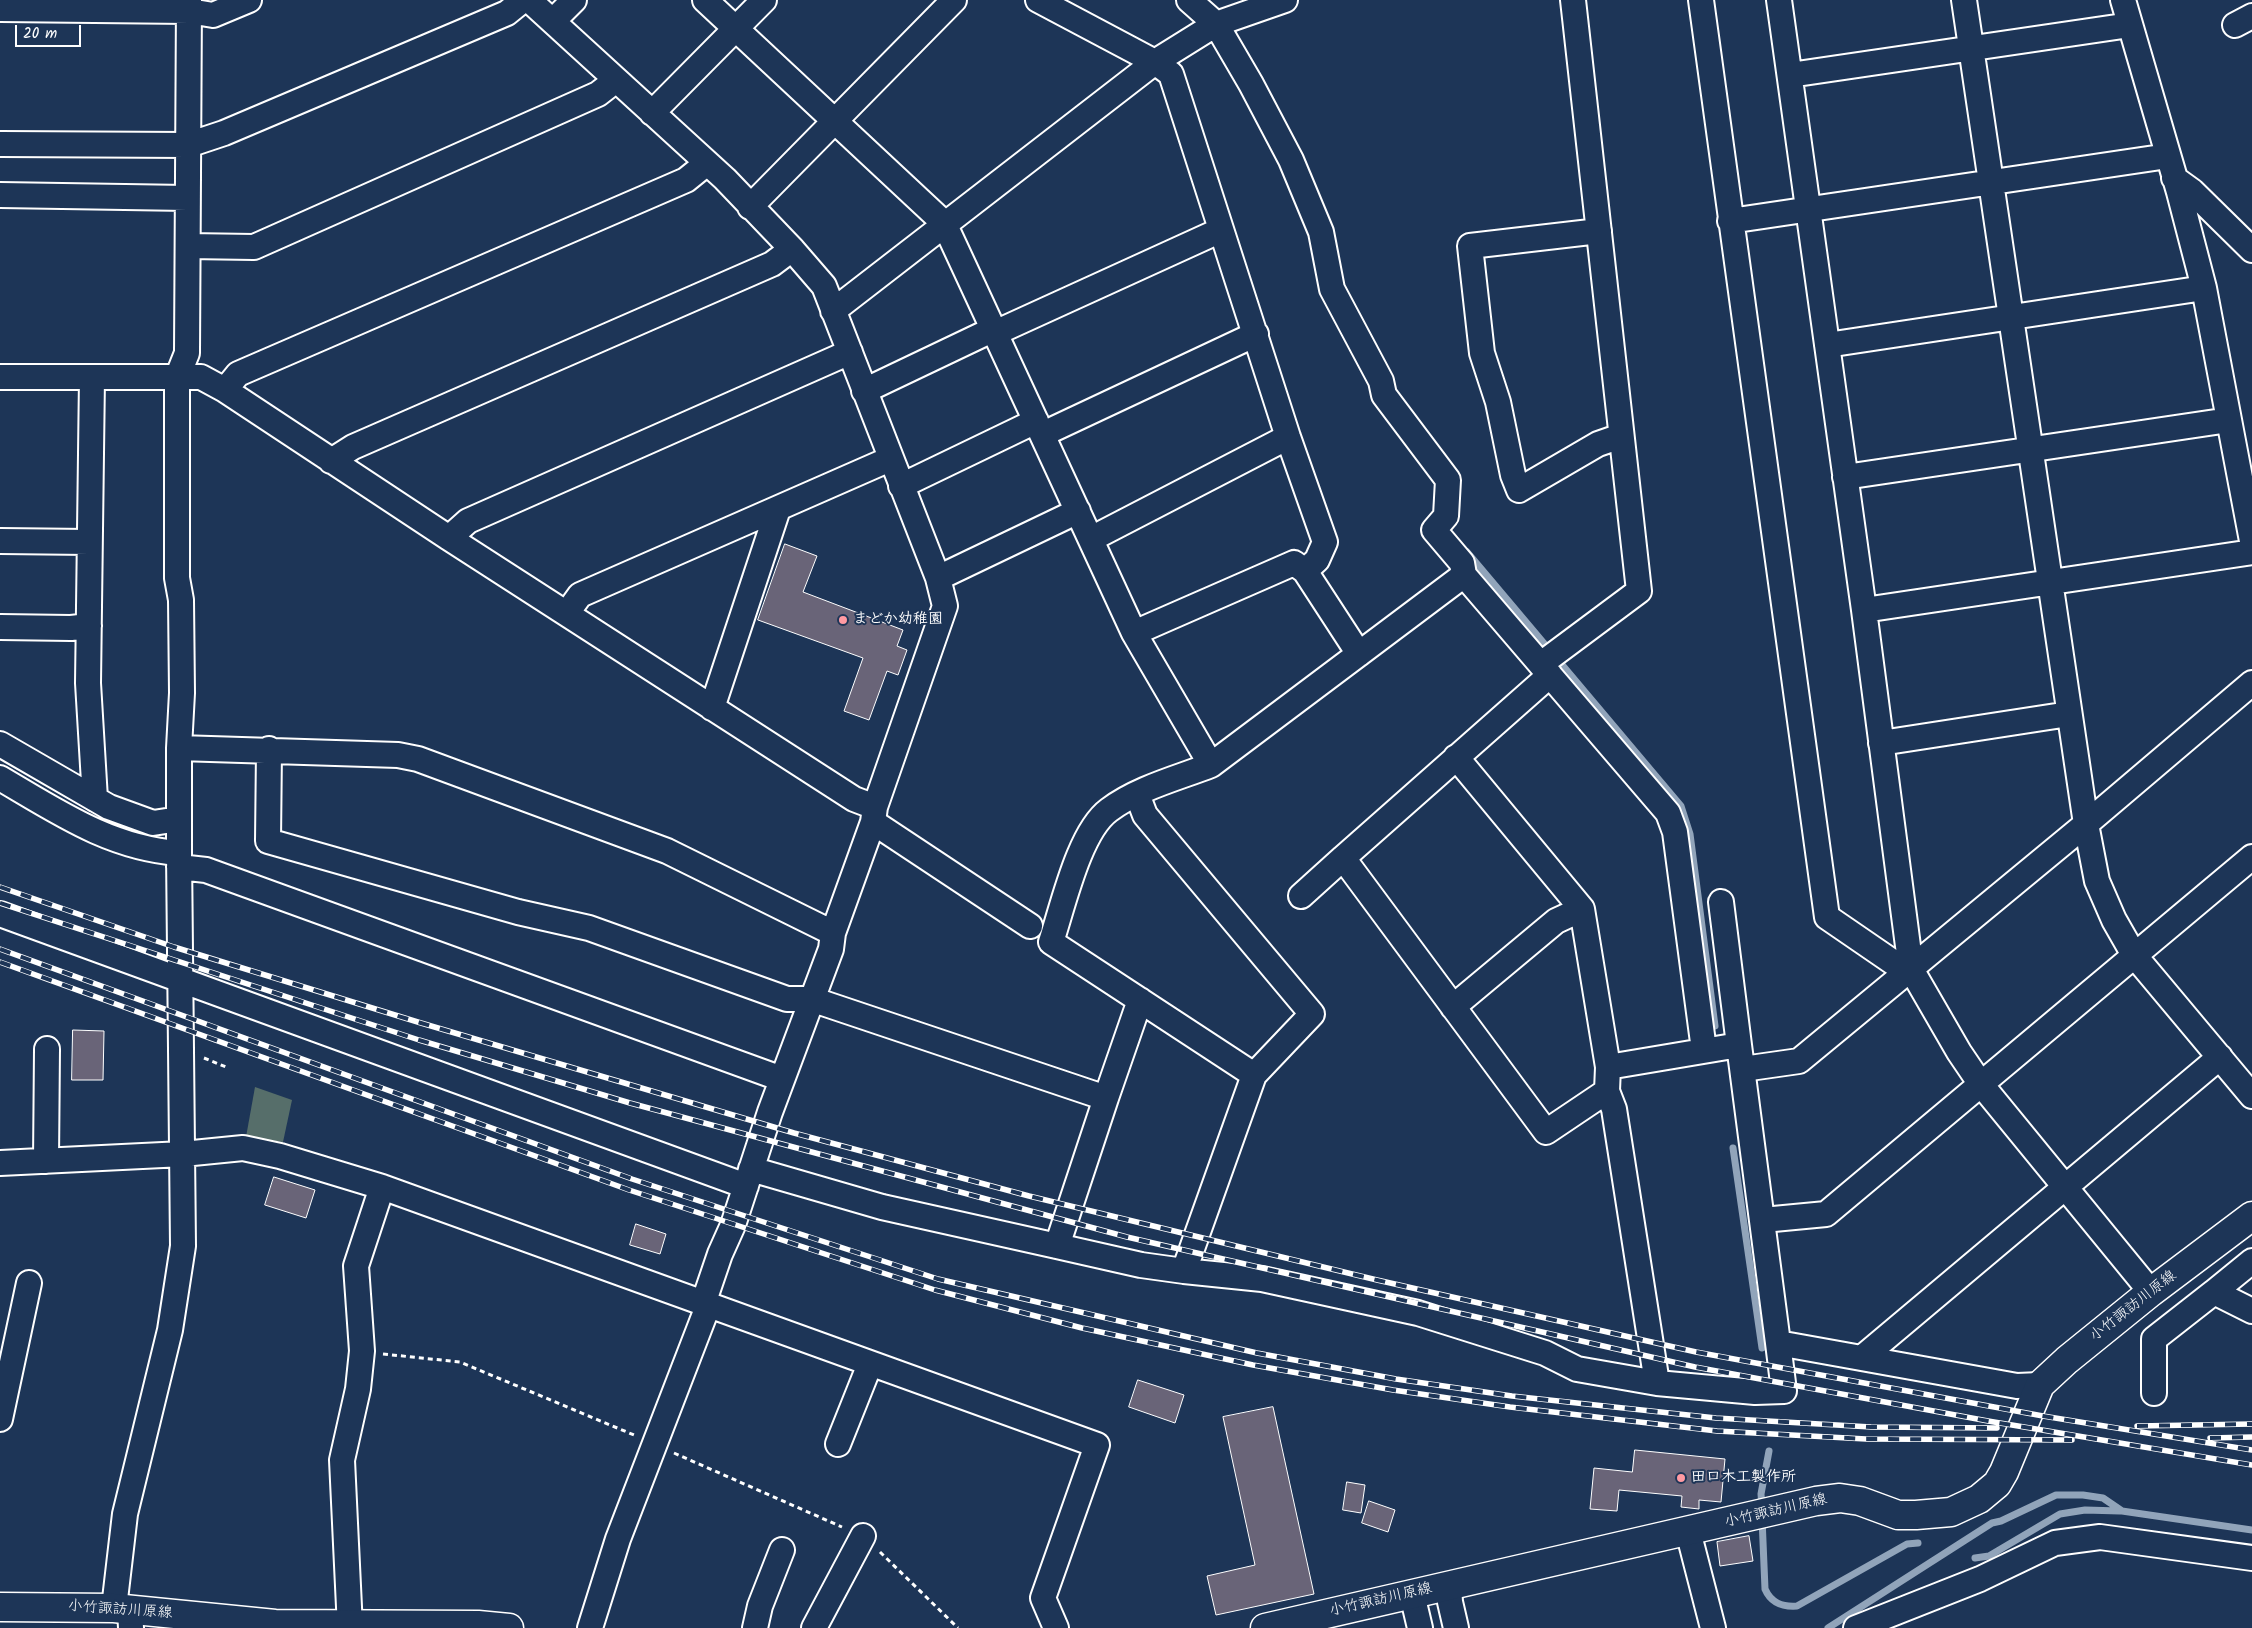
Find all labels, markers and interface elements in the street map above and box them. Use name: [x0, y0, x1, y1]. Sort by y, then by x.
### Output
scale bar: [18, 15, 84, 47]
text: 20 m: [23, 22, 57, 46]
place label: まどか幼稚園: [853, 611, 943, 629]
marker: まどか幼稚園: [837, 614, 849, 626]
street label: 小竹諏訪川原線: [2087, 1268, 2181, 1346]
place label: 田口木工製作所: [1691, 1469, 1796, 1487]
marker: 田口木工製作所: [1675, 1472, 1687, 1484]
street label: 小竹諏訪川原線: [1723, 1491, 1829, 1533]
street label: 小竹諏訪川原線: [1328, 1580, 1434, 1622]
street label: 小竹諏訪川原線: [67, 1598, 173, 1624]

